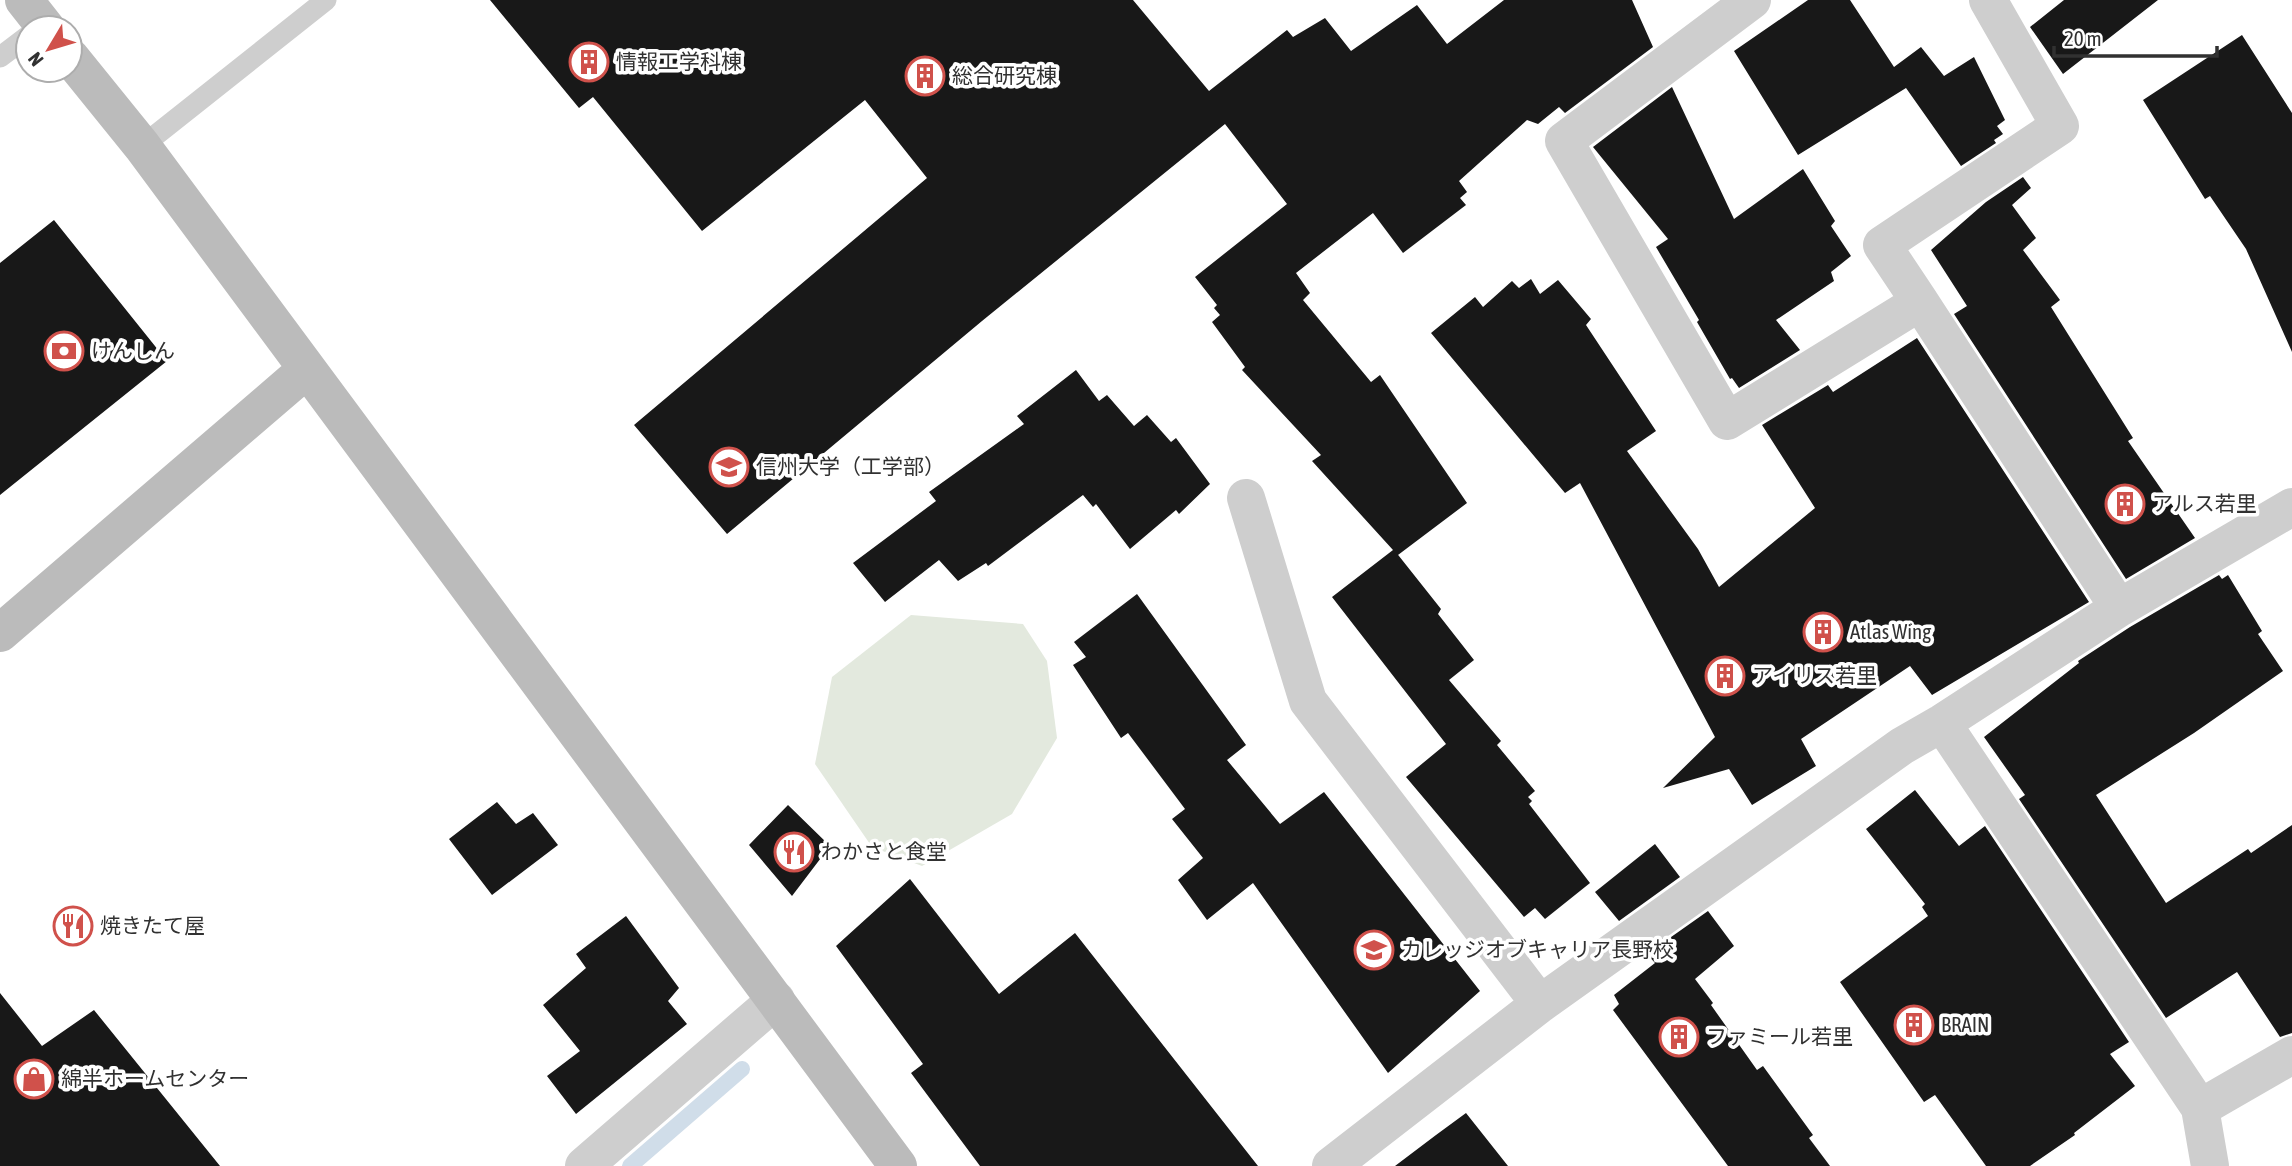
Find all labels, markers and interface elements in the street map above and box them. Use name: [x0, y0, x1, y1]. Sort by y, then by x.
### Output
north arrow: [14, 14, 84, 84]
scale bar: [2054, 14, 2217, 58]
text: 20 m: [2064, 26, 2102, 50]
building icon: 情報工学科棟: [568, 41, 610, 83]
text: N: [23, 48, 48, 71]
place label: 情報工学科棟: [616, 49, 742, 73]
building icon: 総合研究棟: [904, 55, 946, 97]
place label: 総合研究棟: [952, 63, 1057, 87]
bank icon: けんしん: [43, 330, 85, 372]
place label: けんしん: [91, 338, 175, 362]
school or university icon: 信州大学（工学部）: [708, 446, 750, 488]
place label: 信州大学（工学部）: [756, 454, 945, 478]
building icon: アルス若里: [2104, 483, 2146, 525]
place label: アルス若里: [2152, 491, 2257, 515]
building icon: Atlas Wing: [1802, 611, 1844, 653]
place label: Atlas Wing: [1850, 619, 1931, 643]
building icon: アイリス若里: [1704, 655, 1746, 697]
place label: アイリス若里: [1752, 663, 1877, 687]
restaurant icon: わかさと食堂: [773, 831, 815, 873]
place label: わかさと食堂: [821, 839, 947, 863]
restaurant icon: 焼きたて屋: [52, 905, 94, 947]
place label: 焼きたて屋: [100, 913, 205, 937]
school or university icon: カレッジオブキャリア長野校: [1353, 929, 1395, 971]
place label: カレッジオブキャリア長野校: [1401, 937, 1674, 961]
building icon: BRAIN: [1893, 1004, 1935, 1046]
place label: BRAIN: [1941, 1012, 1990, 1036]
building icon: ファミール若里: [1658, 1016, 1700, 1058]
place label: ファミール若里: [1706, 1024, 1853, 1048]
shop icon: 綿半ホームセンター: [13, 1058, 55, 1100]
place label: 綿半ホームセンター: [61, 1066, 249, 1090]

